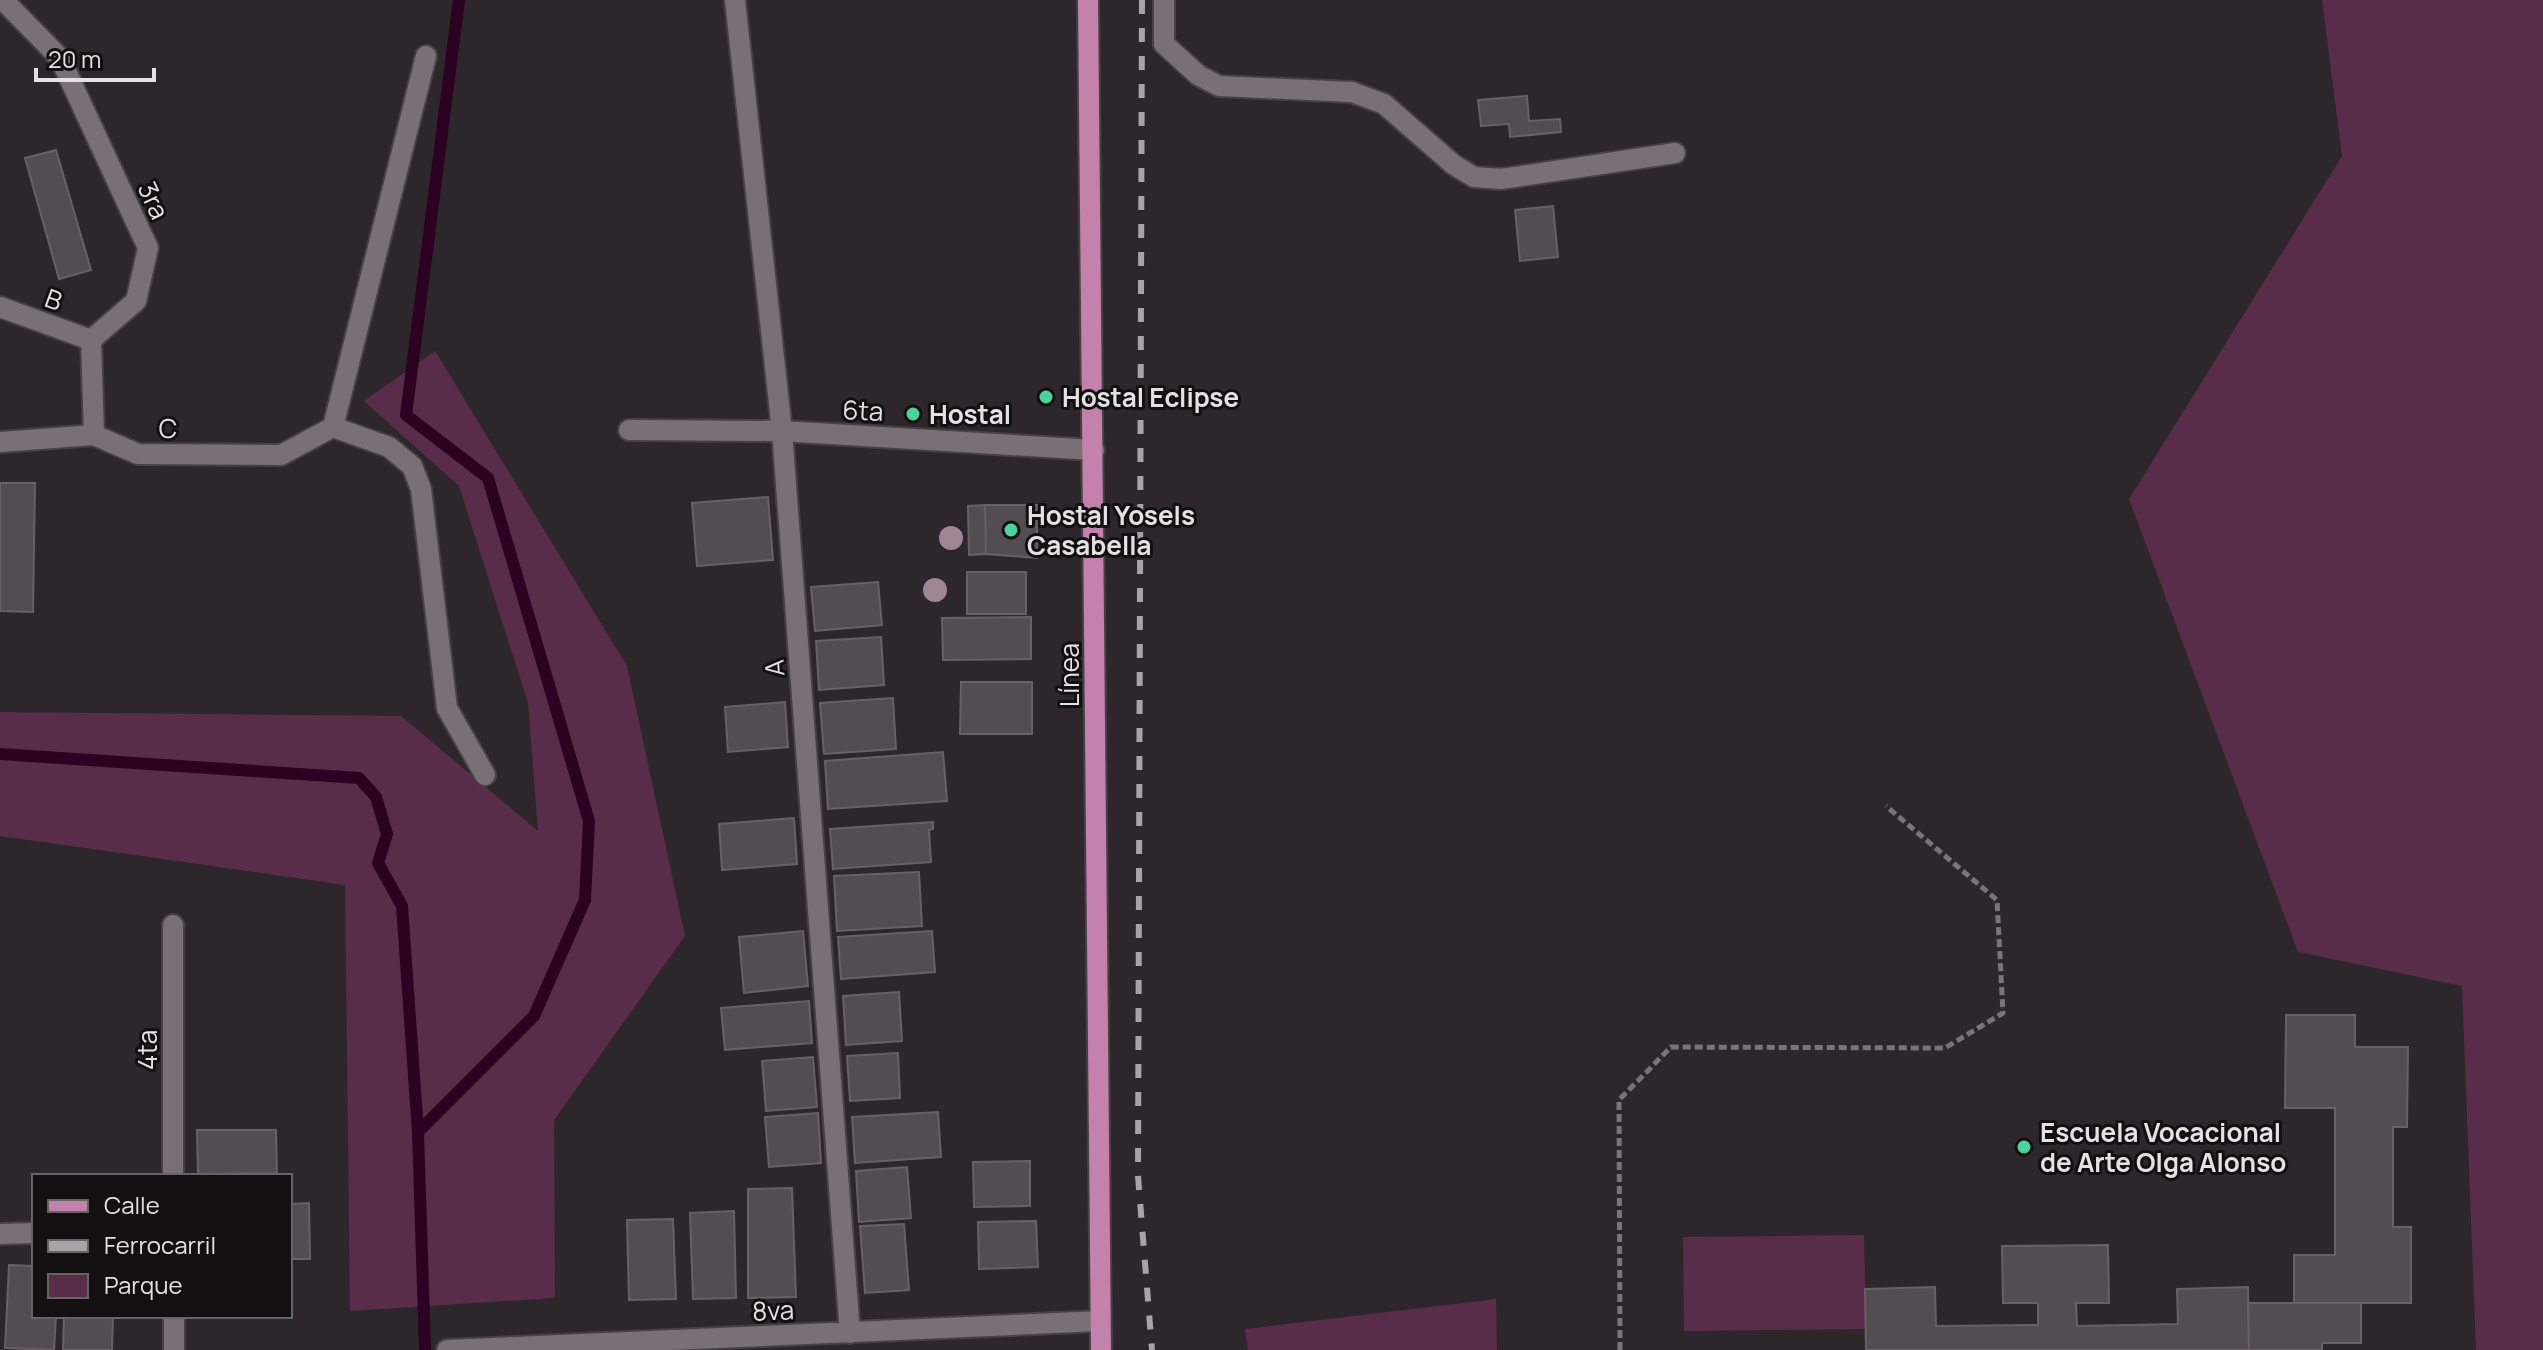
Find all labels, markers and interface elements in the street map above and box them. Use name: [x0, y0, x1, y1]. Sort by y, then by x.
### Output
scale bar: [36, 32, 154, 82]
text: 20 m: [48, 42, 101, 75]
street label: 3ra: [130, 175, 178, 225]
street label: B: [40, 279, 68, 319]
place label: Hostal Eclipse: [1062, 379, 1239, 415]
marker: Hostal Eclipse: [1037, 388, 1055, 406]
street label: 6ta: [842, 391, 884, 429]
place label: Hostal: [929, 396, 1011, 432]
marker: Hostal: [904, 405, 922, 423]
street label: C: [158, 410, 178, 446]
place label: Hostal Yosels Casabella: [1027, 497, 1195, 563]
marker: Hostal Yosels Casabella: [1002, 521, 1020, 539]
street label: Línea: [1051, 643, 1087, 707]
street label: A: [755, 659, 793, 677]
street label: 4ta: [129, 1030, 165, 1070]
place label: Escuela Vocacional de Arte Olga Alonso: [2040, 1114, 2286, 1180]
marker: Escuela Vocacional de Arte Olga Alonso: [2015, 1138, 2033, 1156]
legend: [32, 1174, 292, 1318]
text: Calle: [104, 1188, 160, 1221]
text: Ferrocarril: [104, 1228, 216, 1261]
text: Parque: [104, 1268, 182, 1301]
street label: 8va: [751, 1291, 795, 1329]

